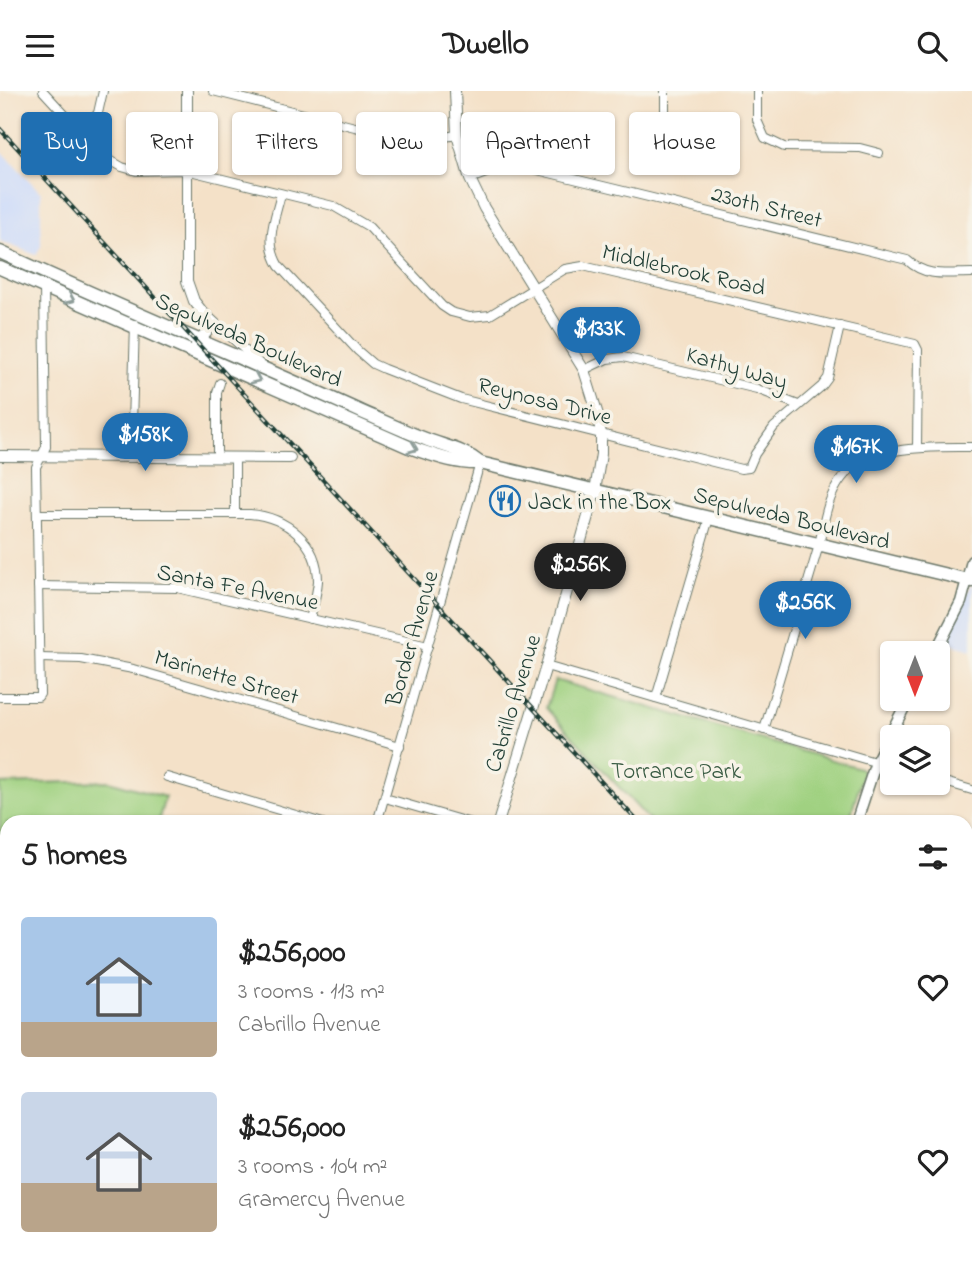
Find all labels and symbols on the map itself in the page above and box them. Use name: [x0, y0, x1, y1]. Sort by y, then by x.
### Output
street label: 230th Street: [707, 179, 826, 238]
street label: Middlebrook Road: [599, 237, 768, 306]
street label: Sepulveda Boulevard: [149, 285, 347, 397]
one-way arrow: [63, 291, 75, 305]
pin: $133K: [550, 307, 648, 367]
street label: Kathy Way: [681, 339, 791, 401]
street label: Reynosa Drive: [473, 370, 616, 437]
one-way arrow: [249, 371, 261, 385]
pin: $158K: [96, 413, 194, 473]
pin: $167K: [807, 425, 905, 485]
one-way arrow: [406, 439, 418, 453]
street label: Sepulveda Boulevard: [690, 479, 893, 560]
restaurant icon: Jack in the Box: [488, 484, 522, 518]
place label: Jack in the Box: [528, 487, 671, 520]
pin: $256K: [531, 543, 629, 603]
street label: Santa Fe Avenue: [154, 557, 322, 620]
street label: Border Avenue: [378, 566, 449, 711]
pin: $256K: [756, 581, 854, 641]
street label: Cabrillo Avenue: [478, 630, 551, 777]
north arrow: [880, 641, 950, 711]
street label: Marinette Street: [150, 642, 303, 715]
park label: Torrance Park: [611, 756, 742, 789]

